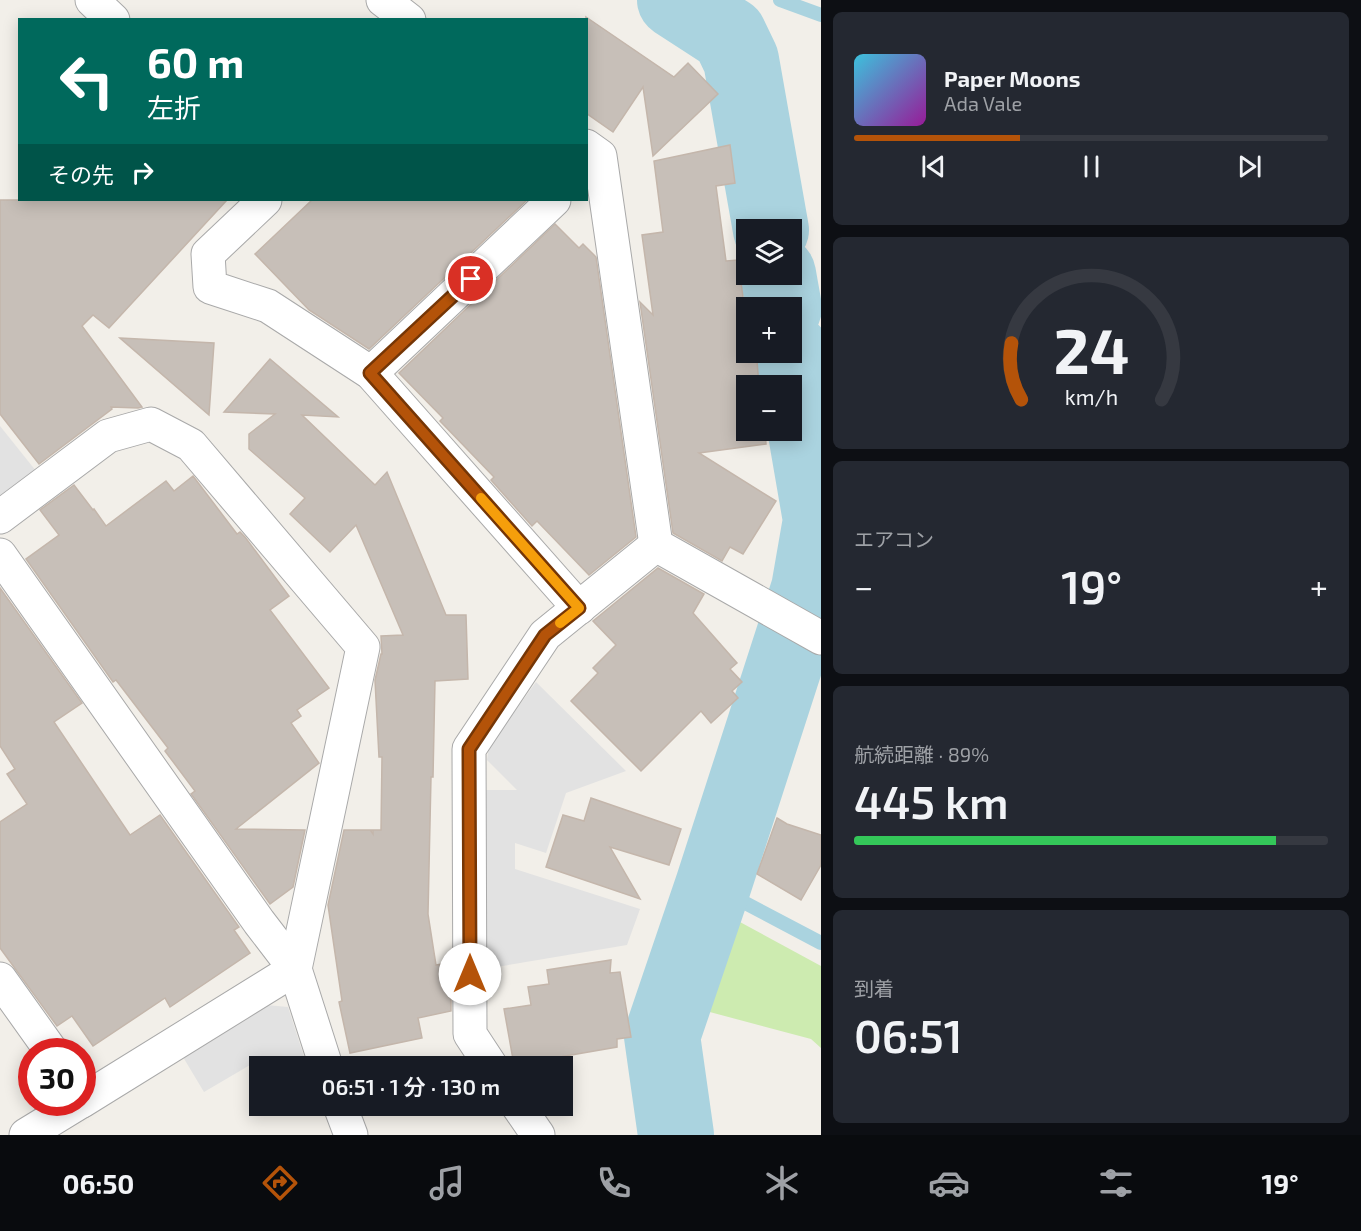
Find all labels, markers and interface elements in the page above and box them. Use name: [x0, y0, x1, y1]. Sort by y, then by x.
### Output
text: 60 m: [147, 36, 244, 86]
icon: left: [48, 42, 126, 120]
text: Paper Moons: [944, 65, 1080, 91]
text: 左折: [147, 91, 201, 123]
text: Ada Vale: [944, 91, 1022, 115]
icon: previous: [917, 150, 950, 183]
icon: pause: [1075, 150, 1108, 183]
icon: next: [1233, 150, 1266, 183]
icon: right: [126, 156, 159, 189]
text: その先: [48, 161, 114, 187]
map controls: [736, 219, 802, 441]
button: layers: [736, 219, 802, 285]
pin: [445, 253, 496, 304]
icon: arrive: [454, 262, 487, 295]
button: +: [736, 297, 802, 363]
text: 24: [1053, 312, 1129, 387]
button: −: [736, 375, 802, 441]
text: km/h: [1064, 384, 1118, 409]
text: エアコン: [854, 527, 934, 551]
text: 19°: [1061, 559, 1122, 613]
text: −: [854, 566, 873, 606]
text: +: [1310, 566, 1328, 606]
text: 航続距離 · 89%: [854, 742, 989, 766]
text: 445 km: [854, 774, 1009, 828]
position arrow: [438, 942, 502, 1006]
text: 到着: [854, 976, 894, 1000]
text: 06:51: [854, 1008, 963, 1062]
speed limit sign: 30: [18, 1038, 96, 1116]
text: 06:51 · 1 分 · 130 m: [322, 1073, 500, 1099]
icon: directions: [259, 1162, 301, 1204]
icon: music: [426, 1162, 468, 1204]
icon: phone: [593, 1162, 635, 1204]
icon: climate: [761, 1162, 803, 1204]
icon: car: [928, 1162, 970, 1204]
icon: filters: [1095, 1162, 1137, 1204]
text: 06:50: [63, 1167, 134, 1199]
text: 19°: [1262, 1167, 1298, 1199]

